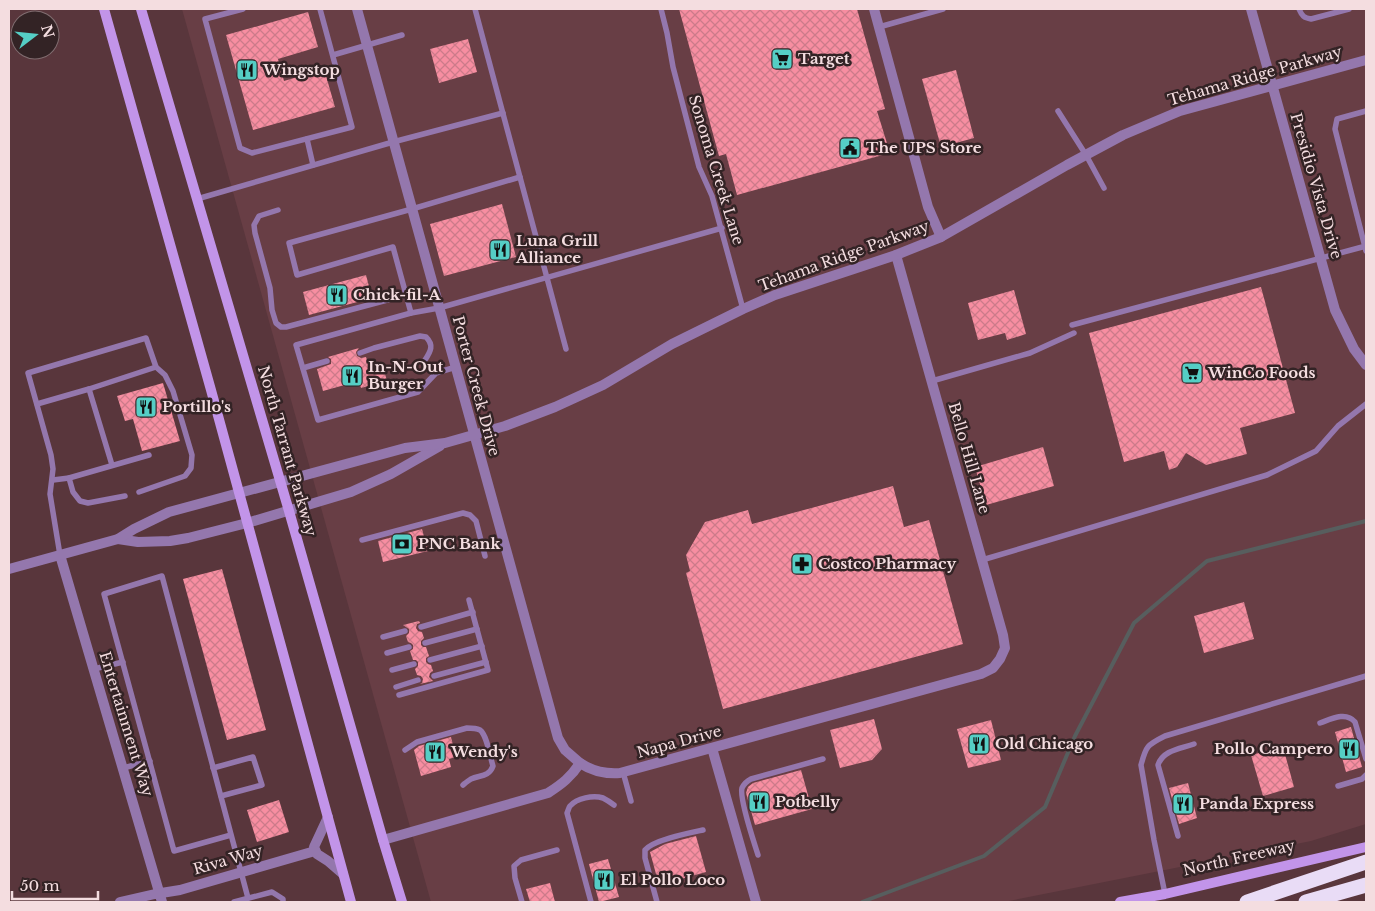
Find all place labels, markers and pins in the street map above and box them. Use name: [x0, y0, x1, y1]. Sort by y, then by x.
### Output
supermarket icon: Target: [770, 47, 794, 71]
place label: Target: [798, 49, 850, 68]
restaurant icon: Wingstop: [235, 58, 259, 82]
place label: Wingstop: [262, 60, 340, 79]
public building icon: The UPS Store: [838, 136, 862, 160]
place label: The UPS Store: [866, 138, 982, 157]
place label: Luna Grill Alliance: [515, 231, 599, 267]
restaurant icon: Luna Grill Alliance: [488, 238, 512, 262]
restaurant icon: Chick-fil-A: [325, 283, 349, 307]
place label: Chick-fil-A: [353, 285, 441, 304]
place label: In-N-Out Burger: [368, 357, 444, 393]
supermarket icon: WinCo Foods: [1180, 361, 1204, 385]
place label: WinCo Foods: [1207, 363, 1316, 382]
restaurant icon: In-N-Out Burger: [340, 364, 364, 388]
restaurant icon: Portillo's: [134, 395, 158, 419]
place label: Portillo's: [162, 397, 231, 416]
bank icon: PNC Bank: [390, 532, 414, 556]
place label: PNC Bank: [418, 534, 501, 553]
pharmacy icon: Costco Pharmacy: [790, 552, 814, 576]
place label: Costco Pharmacy: [818, 554, 957, 573]
restaurant icon: Old Chicago: [967, 732, 991, 756]
place label: Old Chicago: [995, 734, 1093, 753]
restaurant icon: Pollo Campero: [1337, 737, 1361, 761]
place label: Pollo Campero: [1214, 739, 1333, 758]
restaurant icon: Wendy's: [423, 740, 447, 764]
place label: Wendy's: [450, 742, 518, 761]
restaurant icon: Potbelly: [747, 790, 771, 814]
place label: Potbelly: [775, 792, 840, 811]
restaurant icon: Panda Express: [1171, 792, 1195, 816]
place label: Panda Express: [1199, 794, 1314, 813]
restaurant icon: El Pollo Loco: [592, 868, 616, 892]
place label: El Pollo Loco: [620, 870, 725, 889]

